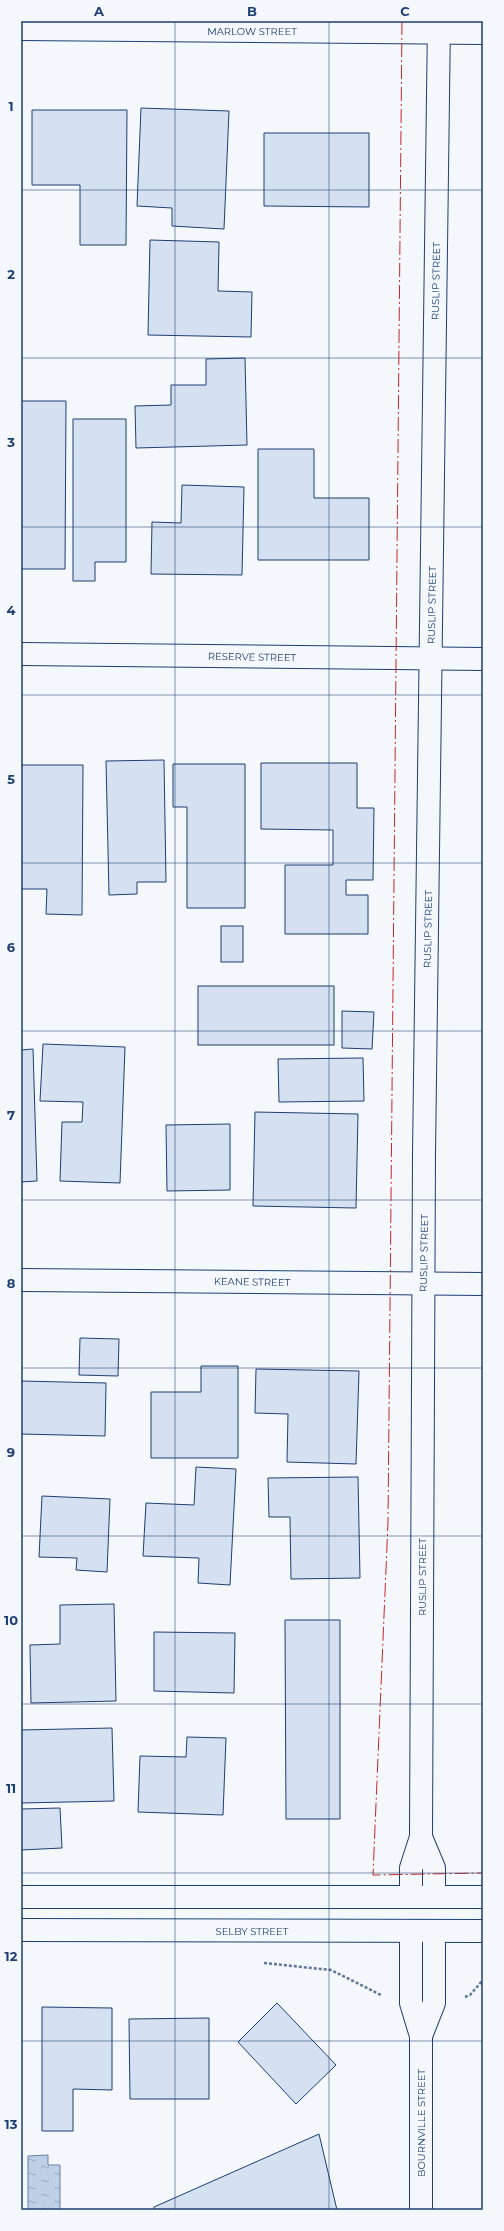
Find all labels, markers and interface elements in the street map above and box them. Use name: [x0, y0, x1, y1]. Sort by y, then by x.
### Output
text: A: [93, 3, 105, 19]
text: B: [247, 3, 257, 19]
text: C: [400, 3, 410, 19]
street label: MARLOW STREET: [207, 25, 297, 38]
text: 1: [8, 98, 14, 114]
street label: RUSLIP STREET: [429, 242, 443, 320]
text: 2: [7, 266, 15, 282]
text: 3: [6, 434, 15, 450]
street label: RUSLIP STREET: [425, 566, 439, 644]
text: 4: [7, 602, 16, 618]
street label: RESERVE STREET: [208, 650, 296, 664]
text: 5: [7, 771, 15, 787]
street label: RUSLIP STREET: [421, 890, 435, 968]
text: 6: [7, 939, 16, 955]
text: 7: [7, 1107, 15, 1123]
street label: RUSLIP STREET: [417, 1214, 431, 1292]
text: 8: [7, 1275, 16, 1291]
street label: KEANE STREET: [214, 1275, 291, 1289]
text: 9: [7, 1444, 15, 1460]
street label: RUSLIP STREET: [416, 1538, 429, 1616]
text: 10: [4, 1612, 18, 1628]
text: 11: [6, 1780, 16, 1796]
street label: SELBY STREET: [216, 1925, 289, 1938]
text: 12: [5, 1948, 18, 1964]
street label: BOURNVILLE STREET: [415, 2069, 428, 2177]
text: 13: [5, 2116, 18, 2132]

